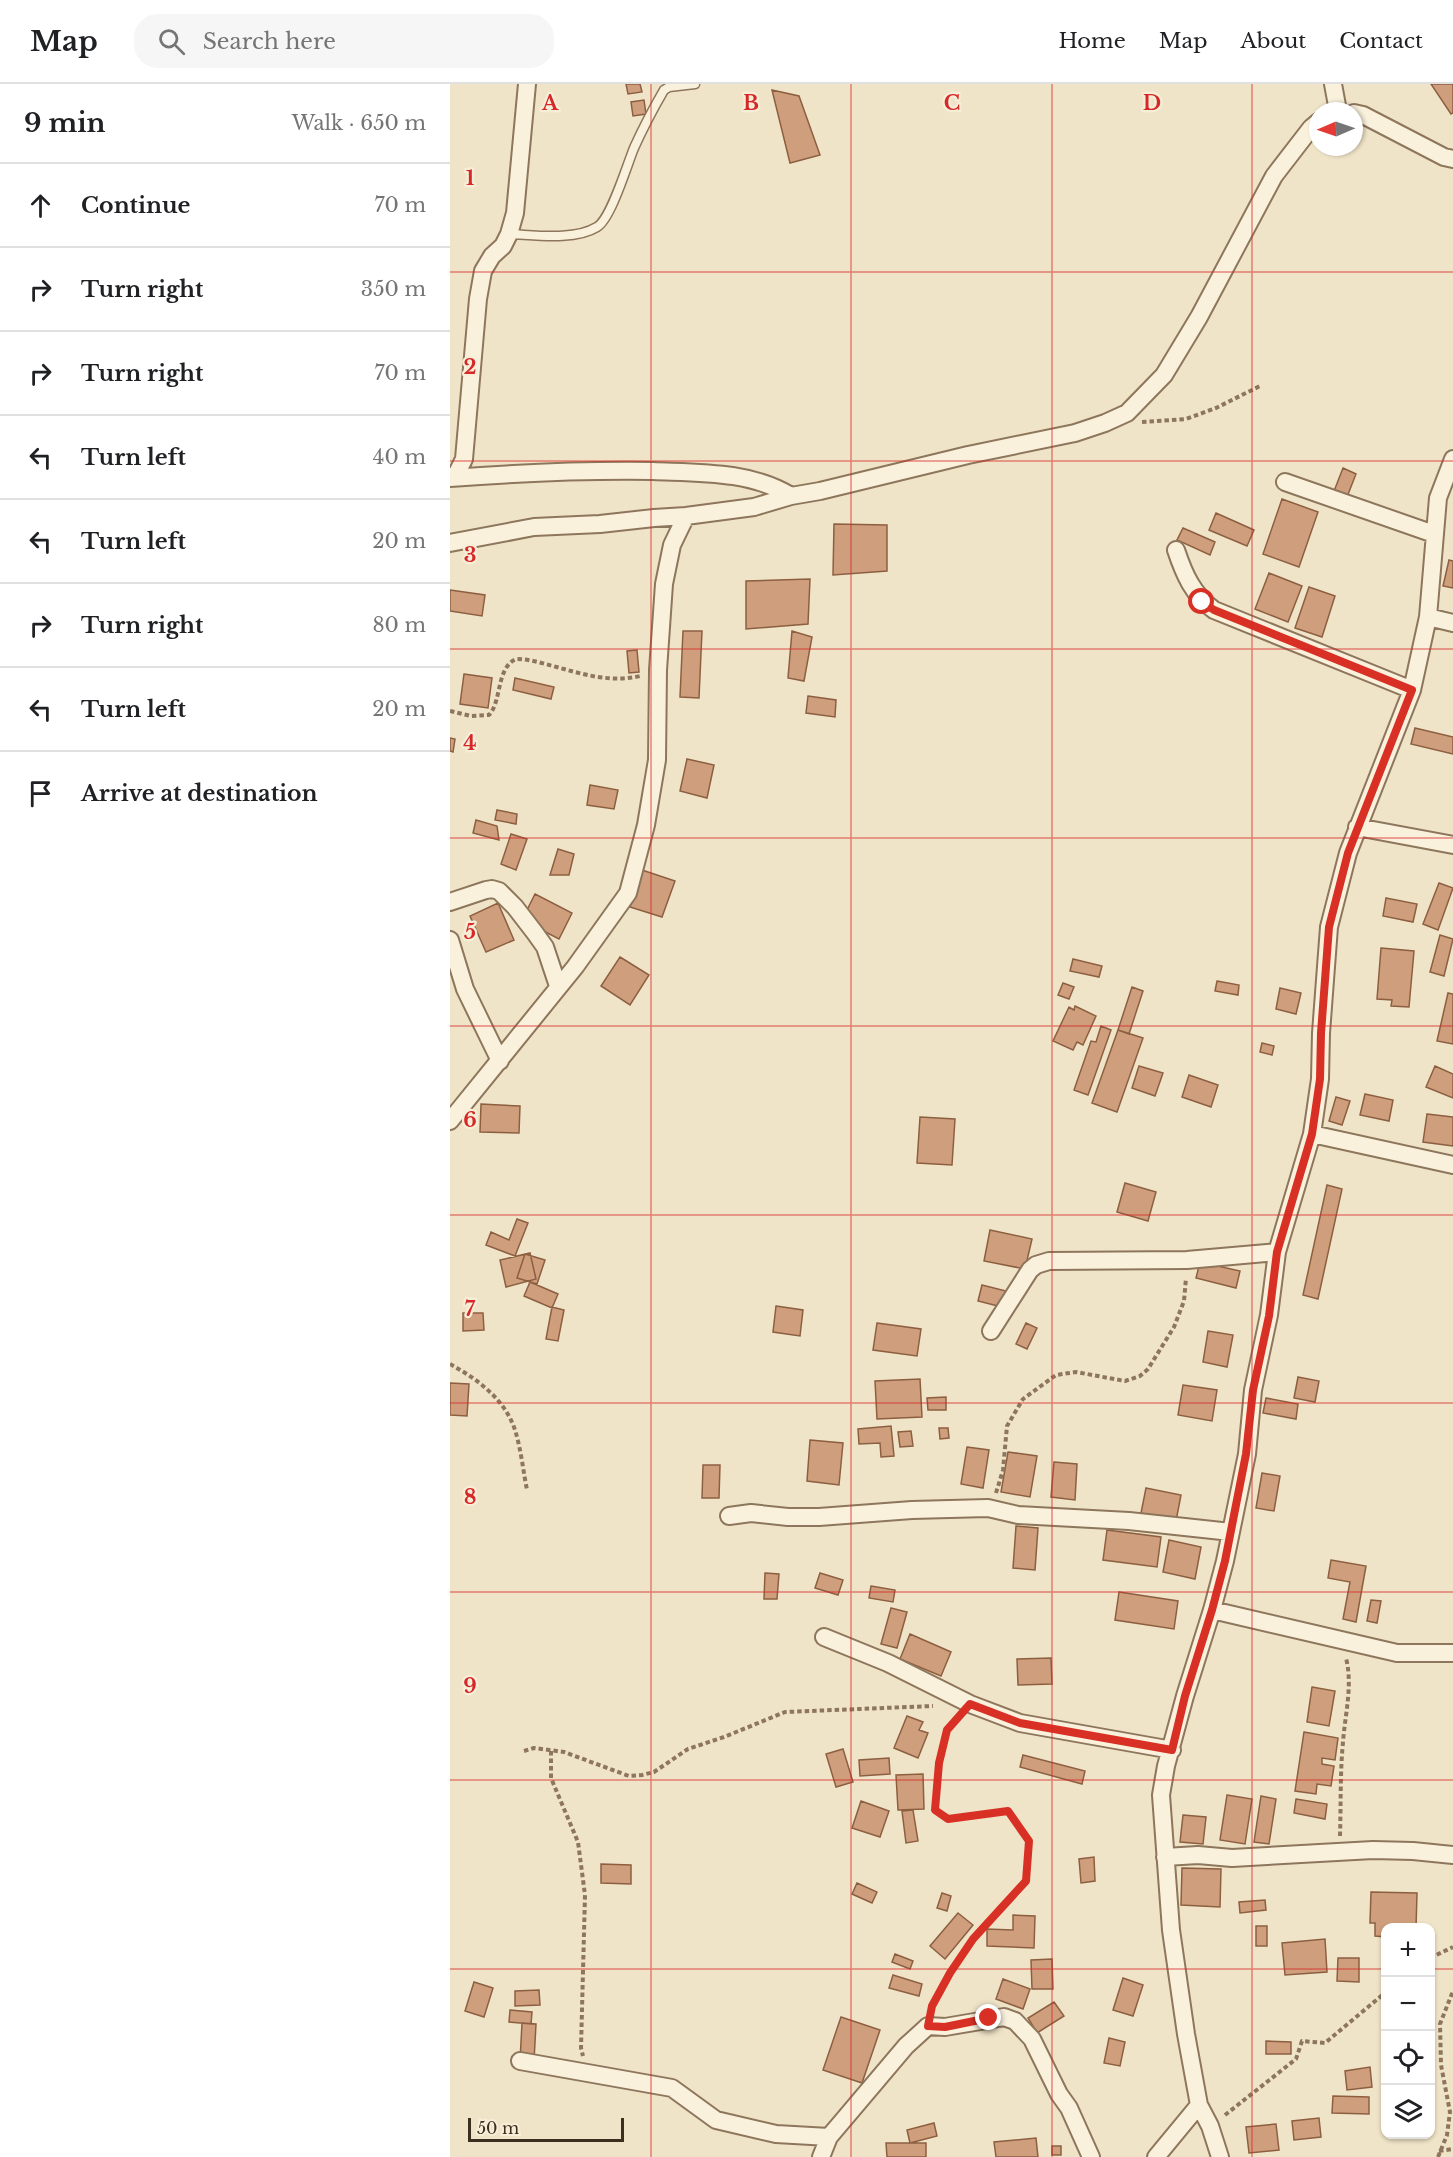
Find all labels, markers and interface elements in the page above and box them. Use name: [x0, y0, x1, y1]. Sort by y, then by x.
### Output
search box: [134, 14, 554, 68]
text: Map: [30, 24, 98, 59]
icon: search: [155, 25, 188, 58]
text: Search here: [203, 28, 336, 55]
text: Home: [1059, 28, 1126, 54]
text: Map: [1159, 28, 1207, 54]
text: About: [1240, 28, 1306, 54]
text: Contact: [1339, 28, 1423, 54]
text: A: [541, 91, 559, 115]
text: B: [743, 91, 759, 115]
text: C: [944, 91, 960, 115]
text: D: [1143, 91, 1161, 115]
north arrow: [1309, 102, 1363, 156]
text: 9 min: [24, 107, 105, 139]
text: Walk · 650 m: [292, 111, 426, 135]
text: 1: [466, 166, 475, 190]
icon: ahead: [24, 189, 57, 222]
text: Continue: [81, 192, 190, 219]
text: 70 m: [374, 193, 426, 217]
icon: right: [24, 273, 57, 306]
text: Turn right: [81, 276, 203, 303]
text: 350 m: [361, 277, 426, 301]
text: 2: [463, 355, 477, 379]
icon: right: [24, 357, 57, 390]
text: Turn right: [81, 360, 203, 387]
text: 70 m: [374, 361, 426, 385]
icon: left: [24, 441, 57, 474]
text: Turn left: [81, 444, 186, 471]
text: 40 m: [373, 445, 426, 469]
icon: left: [24, 525, 57, 558]
text: Turn left: [81, 528, 186, 555]
text: 20 m: [372, 529, 426, 553]
text: 3: [464, 543, 476, 567]
route start: [1188, 588, 1214, 614]
icon: right: [24, 609, 57, 642]
text: Turn right: [81, 612, 203, 639]
text: 80 m: [372, 613, 426, 637]
icon: left: [24, 693, 57, 726]
text: Turn left: [81, 696, 186, 723]
text: 20 m: [372, 697, 426, 721]
text: 4: [463, 731, 477, 755]
icon: arrive: [24, 777, 57, 810]
text: Arrive at destination: [81, 780, 318, 807]
text: 5: [464, 920, 476, 944]
text: 6: [463, 1108, 477, 1132]
text: 7: [465, 1297, 476, 1321]
text: 8: [464, 1485, 476, 1509]
text: 9: [463, 1674, 477, 1698]
map controls: [1381, 1923, 1435, 2139]
button: +: [1381, 1923, 1435, 1977]
button: −: [1381, 1977, 1435, 2031]
route end: [975, 2004, 1001, 2030]
button: locate: [1381, 2031, 1435, 2085]
button: layers: [1381, 2085, 1435, 2139]
scale bar: [468, 2115, 624, 2142]
text: 50 m: [477, 2118, 519, 2138]

